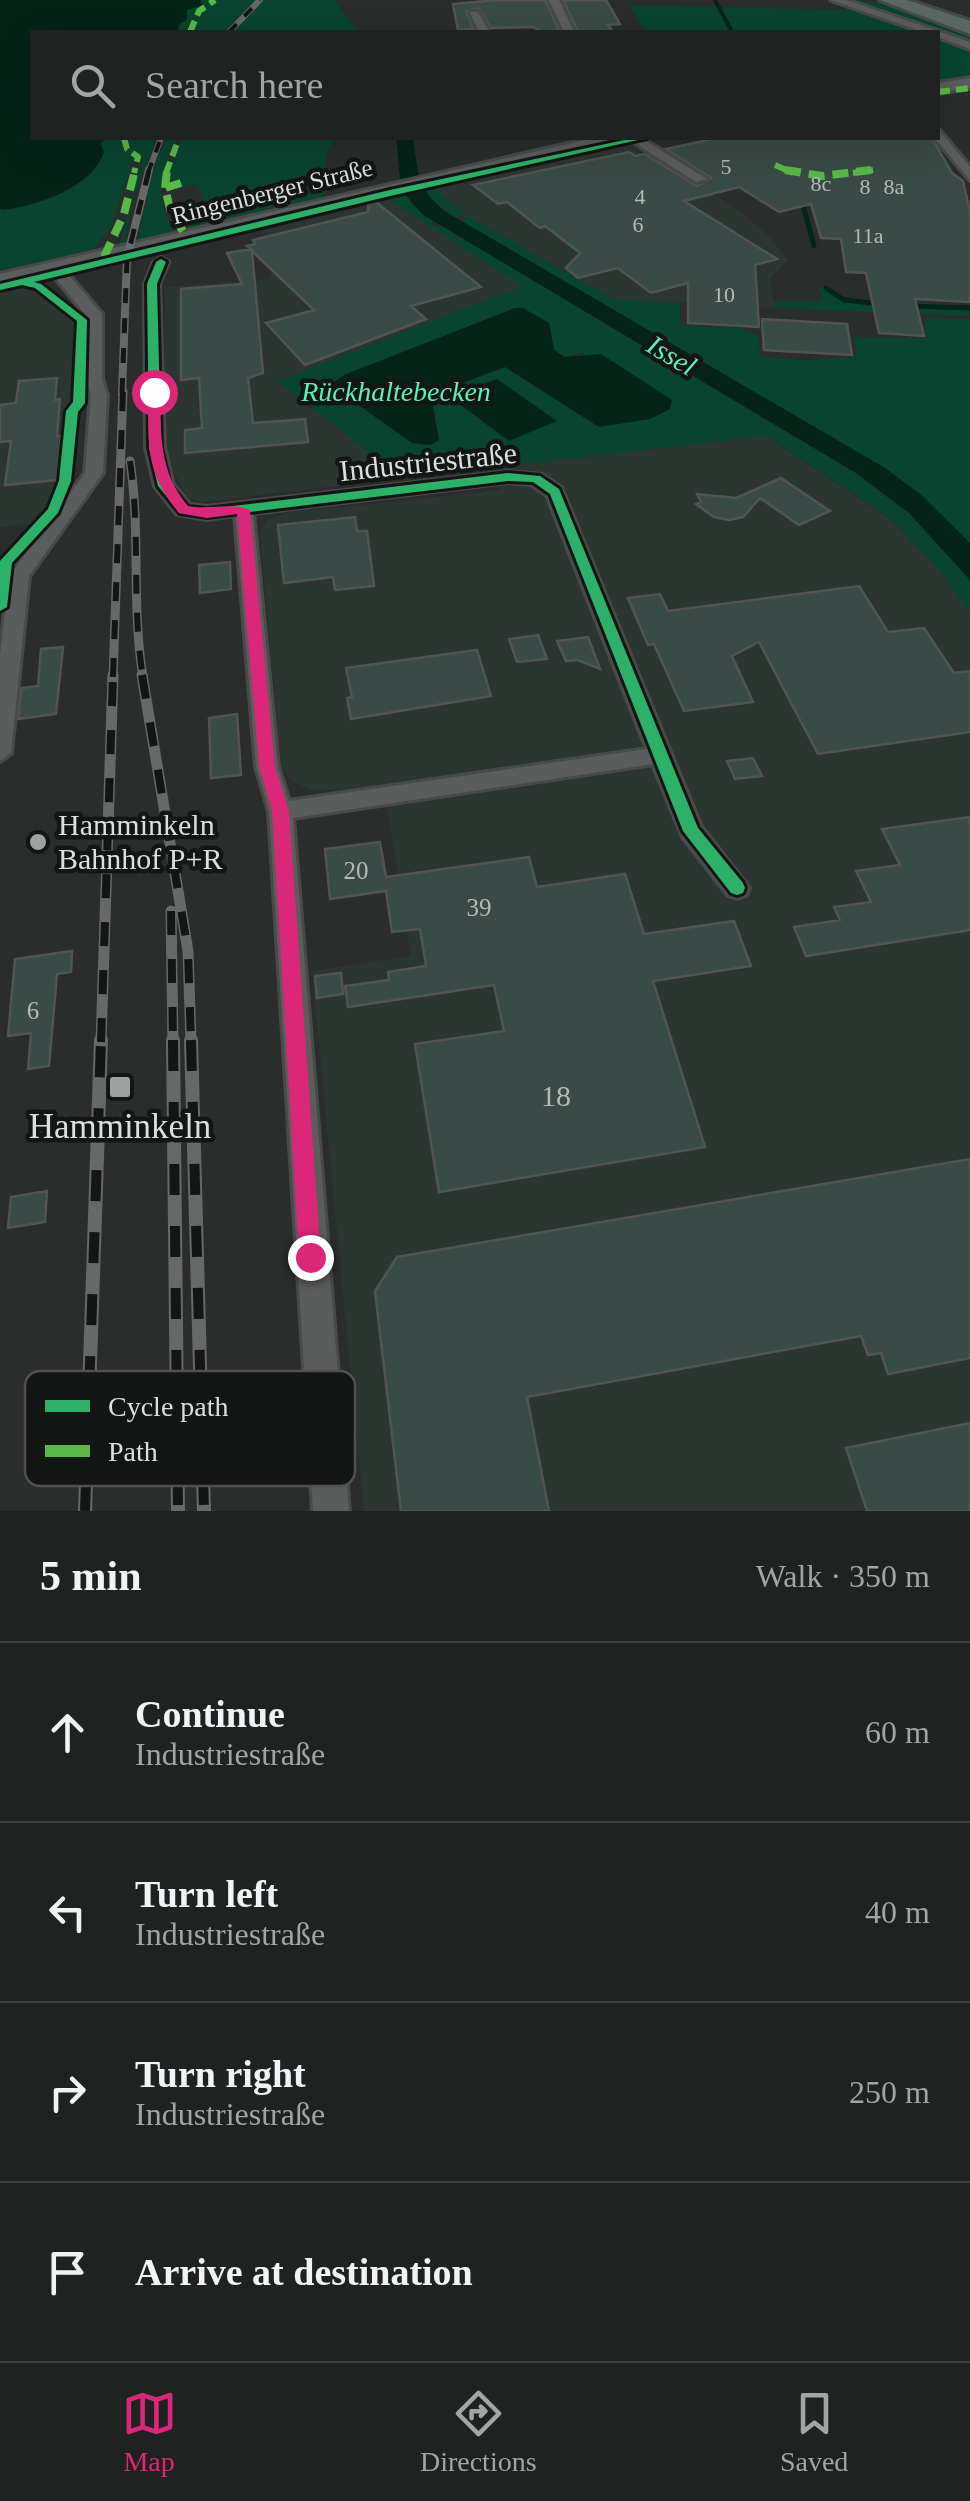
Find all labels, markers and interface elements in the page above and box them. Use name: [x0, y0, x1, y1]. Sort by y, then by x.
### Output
search box: [30, 30, 940, 140]
icon: search: [65, 58, 120, 113]
text: Search here: [145, 64, 323, 106]
street label: Ringenberger Straße: [169, 154, 375, 229]
house number: 5: [721, 154, 732, 179]
house number: 8c: [811, 171, 832, 196]
house number: 8: [860, 174, 871, 199]
house number: 8a: [884, 174, 905, 199]
house number: 4: [635, 184, 646, 209]
house number: 6: [633, 212, 644, 237]
house number: 11a: [853, 223, 884, 248]
house number: 10: [713, 282, 735, 307]
water label: Issel: [641, 328, 702, 382]
route start: [132, 370, 178, 416]
water label: Rückhaltebecken: [300, 376, 491, 407]
street label: Industriestraße: [338, 436, 518, 487]
place label: Hamminkeln Bahnhof P+R: [58, 808, 222, 875]
marker: Hamminkeln Bahnhof P+R: [27, 831, 49, 853]
house number: 20: [344, 857, 369, 884]
house number: 39: [467, 894, 492, 921]
house number: 6: [27, 997, 39, 1024]
marker: Hamminkeln: [107, 1074, 133, 1100]
house number: 18: [541, 1079, 571, 1112]
place label: Hamminkeln: [29, 1107, 211, 1146]
route end: [288, 1235, 334, 1281]
legend: [25, 1371, 355, 1486]
text: Cycle path: [108, 1391, 229, 1422]
text: Path: [108, 1436, 158, 1467]
text: 5 min: [40, 1553, 142, 1599]
text: Walk · 350 m: [756, 1558, 930, 1594]
text: Continue: [135, 1693, 285, 1735]
icon: ahead: [40, 1705, 95, 1760]
text: 60 m: [865, 1714, 930, 1750]
text: Industriestraße: [135, 1736, 325, 1772]
text: Turn left: [135, 1873, 278, 1915]
icon: left: [40, 1885, 95, 1940]
text: 40 m: [865, 1894, 930, 1930]
text: Industriestraße: [135, 1916, 325, 1952]
text: Turn right: [135, 2053, 306, 2095]
icon: right: [40, 2065, 95, 2120]
text: 250 m: [849, 2074, 930, 2110]
text: Industriestraße: [135, 2096, 325, 2132]
icon: arrive: [40, 2245, 95, 2300]
text: Arrive at destination: [135, 2251, 473, 2293]
tab: Map: [122, 2386, 177, 2478]
tab: Directions: [420, 2386, 537, 2478]
tab: Saved: [780, 2386, 848, 2478]

